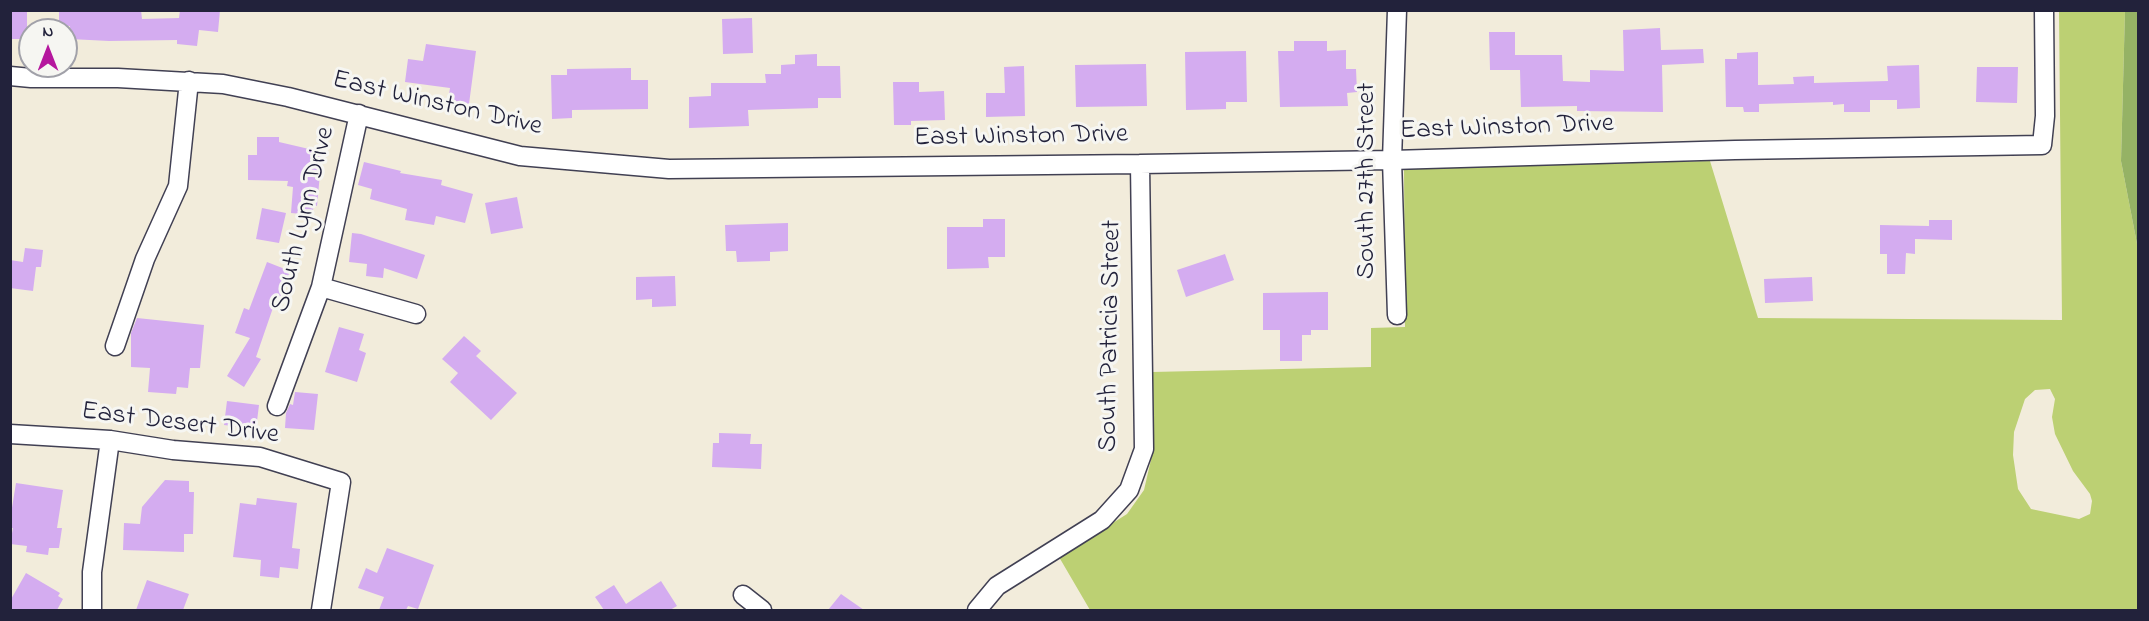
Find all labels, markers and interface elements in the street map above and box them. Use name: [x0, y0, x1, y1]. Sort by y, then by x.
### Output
north arrow: [18, 18, 78, 78]
text: N: [43, 20, 53, 44]
street label: East Winston Drive: [329, 65, 545, 145]
street label: South 27th Street: [1353, 83, 1385, 279]
street label: East Winston Drive: [1399, 109, 1615, 149]
street label: East Winston Drive: [914, 120, 1128, 156]
street label: South Lynn Drive: [266, 124, 344, 316]
street label: South Patricia Street: [1094, 219, 1130, 453]
street label: East Desert Drive: [79, 397, 281, 453]

